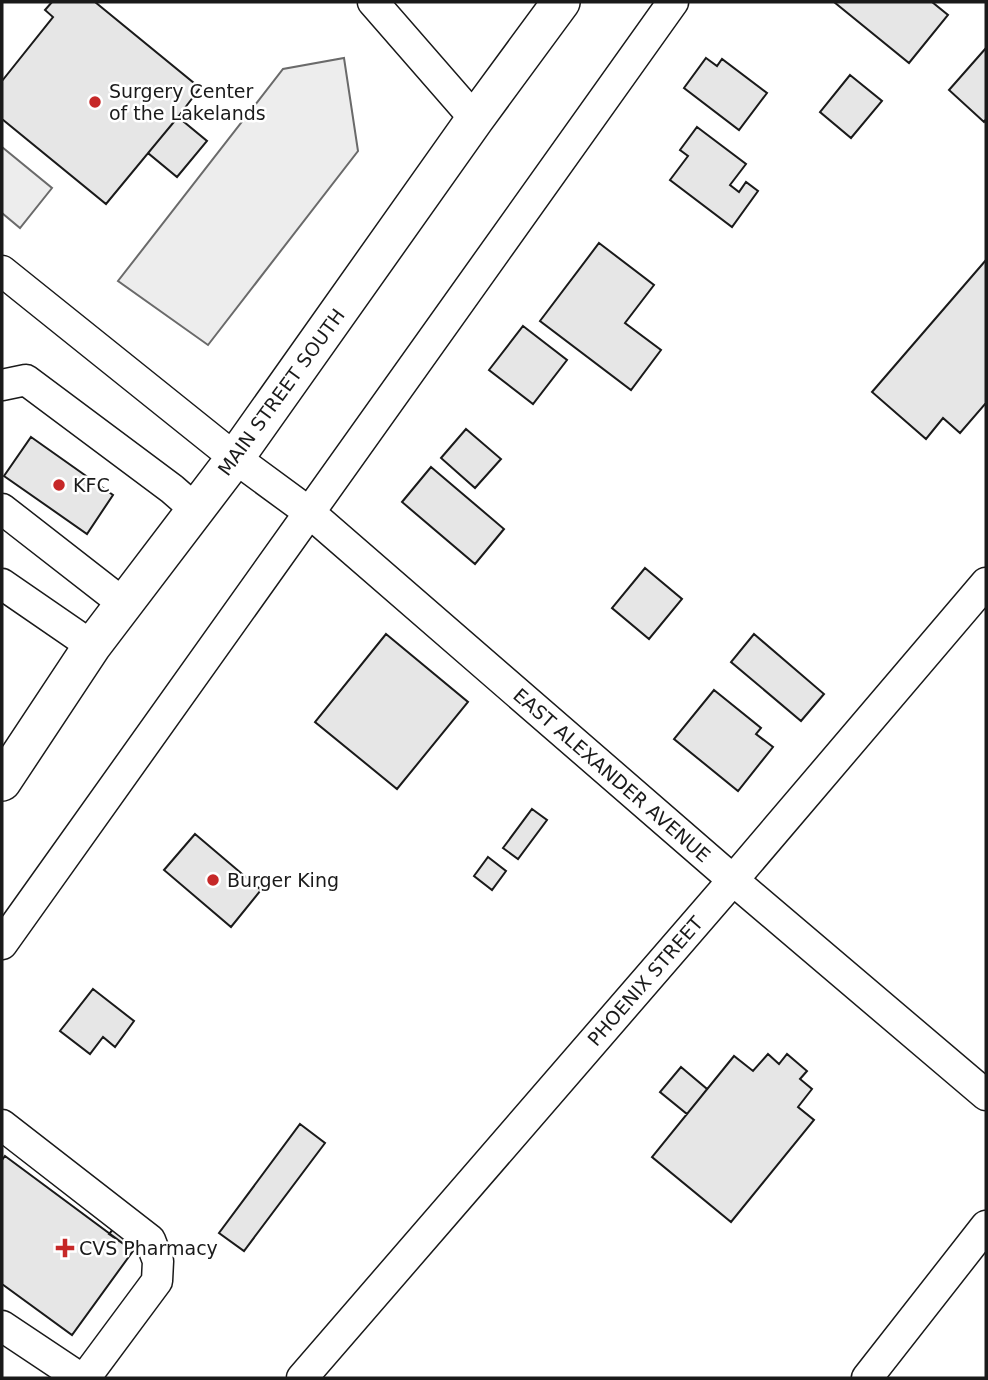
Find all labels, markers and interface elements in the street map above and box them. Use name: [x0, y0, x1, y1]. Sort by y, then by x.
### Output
place label: Surgery Center of the Lakelands: [109, 80, 266, 124]
marker: Surgery Center of the Lakelands: [87, 94, 103, 110]
street label: MAIN STREET SOUTH: [213, 304, 349, 480]
place label: KFC: [73, 474, 110, 496]
marker: KFC: [51, 477, 67, 493]
street label: EAST ALEXANDER AVENUE: [509, 684, 715, 866]
place label: Burger King: [227, 869, 339, 891]
marker: Burger King: [205, 872, 221, 888]
street label: PHOENIX STREET: [583, 912, 707, 1050]
place label: CVS Pharmacy: [79, 1237, 218, 1259]
marker: CVS Pharmacy: [57, 1240, 73, 1256]

